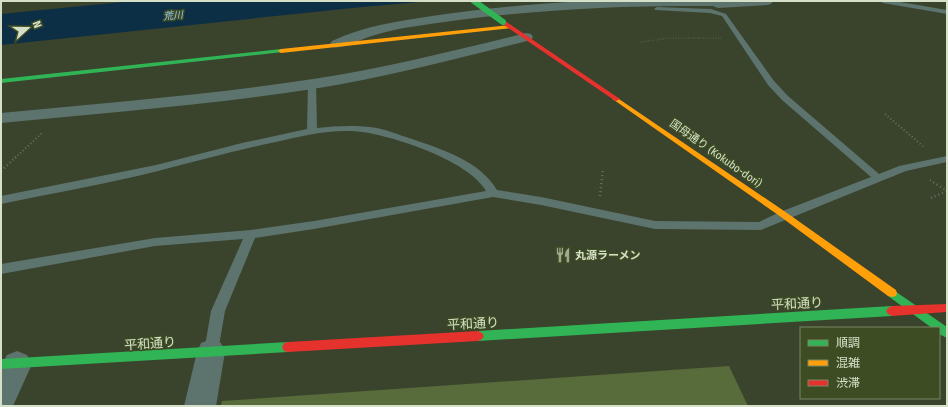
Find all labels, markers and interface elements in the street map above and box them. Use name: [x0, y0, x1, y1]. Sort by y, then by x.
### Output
north arrow: [8, 8, 48, 48]
water label: 荒川: [163, 9, 185, 23]
text: N: [30, 19, 44, 30]
street label: 国母通り (Kokubo-dori): [667, 117, 764, 190]
restaurant icon: 丸源ラーメン: [554, 246, 572, 264]
place label: 丸源ラーメン: [575, 249, 641, 262]
street label: 平和通り: [771, 295, 823, 312]
street label: 平和通り: [447, 315, 499, 332]
legend: [800, 327, 940, 399]
street label: 平和通り: [124, 334, 177, 353]
text: 順調: [836, 336, 860, 350]
text: 混雑: [836, 356, 860, 370]
text: 渋滞: [836, 376, 860, 390]

